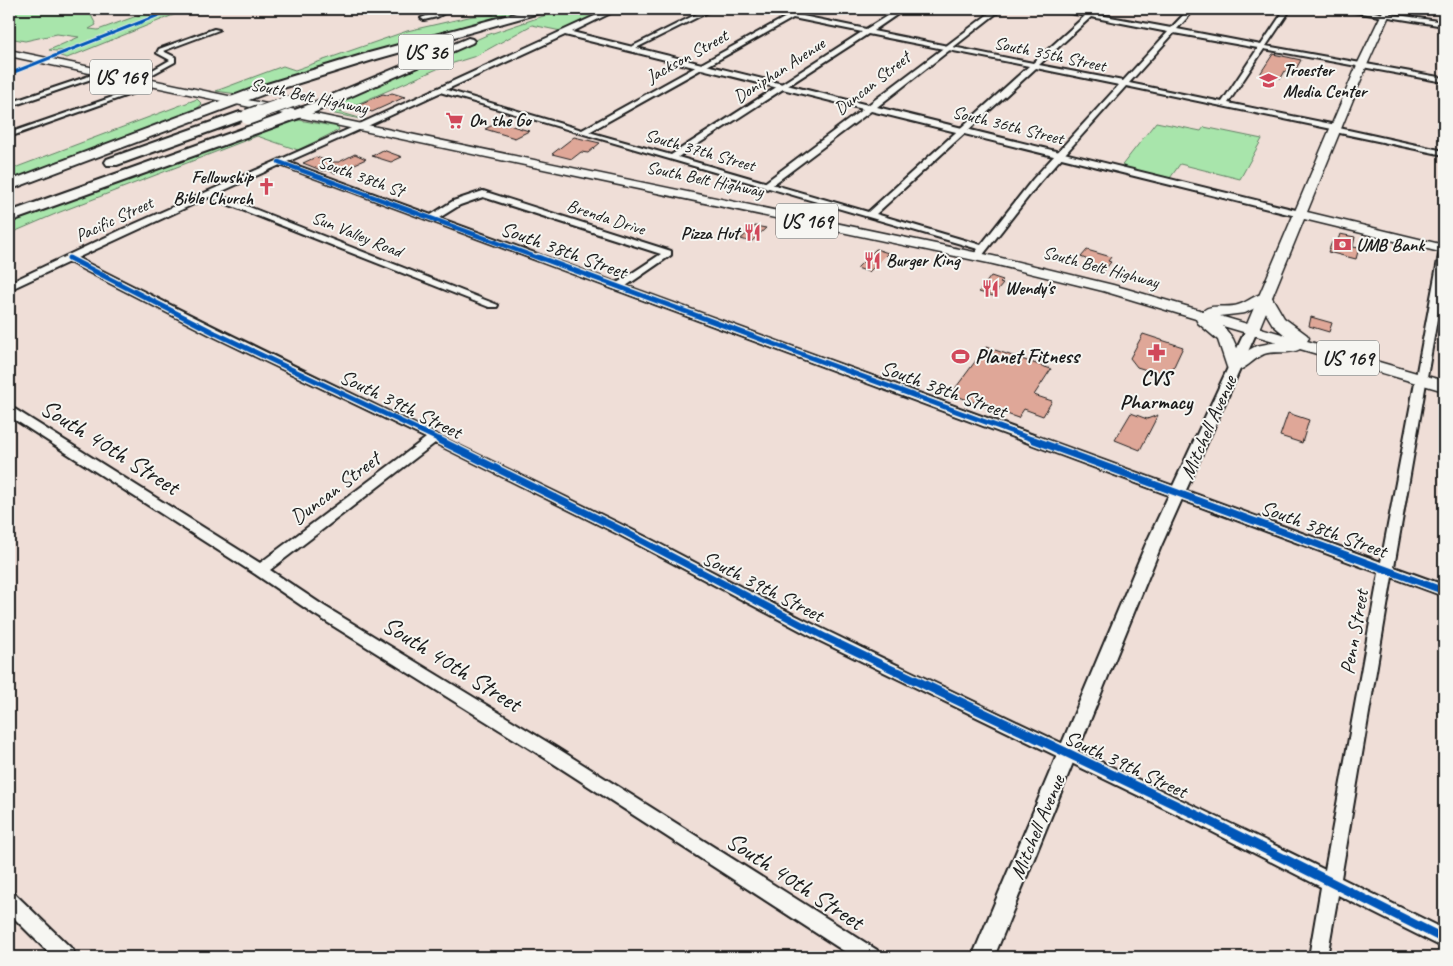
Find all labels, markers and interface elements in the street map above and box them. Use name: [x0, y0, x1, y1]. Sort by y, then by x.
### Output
street label: Jackson Street: [641, 24, 733, 88]
street label: South 35th Street: [992, 31, 1110, 77]
street label: Doniphan Avenue: [729, 32, 830, 108]
road number: US 36: [398, 34, 454, 70]
street label: Duncan Street: [830, 45, 917, 119]
place label: Troester Media Center: [1283, 59, 1369, 102]
road number: US 169: [90, 60, 152, 94]
school or university icon: Troester Media Center: [1259, 70, 1279, 90]
street label: South Belt Highway: [248, 73, 371, 120]
street label: South 36th Street: [950, 101, 1068, 150]
place label: On the Go: [469, 109, 532, 131]
supermarket icon: On the Go: [445, 110, 465, 130]
street label: South 37th Street: [642, 124, 760, 177]
street label: South 38th St: [315, 150, 410, 203]
street label: South Belt Highway: [644, 156, 767, 203]
place label: Fellowship Bible Church: [173, 166, 254, 209]
church icon: Fellowship Bible Church: [257, 177, 277, 197]
street label: Pacific Street: [72, 191, 158, 247]
street label: Brenda Drive: [564, 194, 649, 240]
road number: US 169: [776, 204, 838, 238]
street label: Sun Valley Road: [309, 206, 408, 263]
street label: South 38th Street: [497, 215, 633, 286]
place label: Pizza Hut: [681, 222, 742, 244]
restaurant icon: Pizza Hut: [743, 223, 763, 243]
place label: UMB Bank: [1356, 234, 1426, 256]
bank icon: UMB Bank: [1332, 235, 1352, 255]
street label: South Belt Highway: [1041, 241, 1163, 294]
place label: Burger King: [886, 249, 962, 271]
restaurant icon: Burger King: [862, 250, 882, 270]
place label: Wendy's: [1005, 277, 1056, 299]
restaurant icon: Wendy's: [981, 278, 1001, 298]
road number: US 169: [1317, 340, 1379, 376]
place label: Planet Fitness: [975, 343, 1082, 369]
pharmacy icon: CVS Pharmacy: [1146, 343, 1166, 363]
sports icon: Planet Fitness: [951, 346, 971, 366]
street label: South 38th Street: [877, 354, 1013, 425]
street label: South 39th Street: [336, 363, 468, 446]
place label: CVS Pharmacy: [1120, 365, 1194, 416]
street label: Mitchell Avenue: [1174, 370, 1243, 483]
street label: South 40th Street: [35, 392, 188, 504]
street label: Duncan Street: [285, 444, 387, 530]
street label: South 38th Street: [1257, 494, 1393, 565]
street label: South 39th Street: [698, 544, 830, 629]
street label: Penn Street: [1334, 586, 1375, 676]
street label: South 40th Street: [377, 609, 530, 721]
street label: South 39th Street: [1060, 724, 1193, 805]
street label: Mitchell Avenue: [1003, 770, 1071, 883]
street label: South 40th Street: [720, 825, 872, 939]

